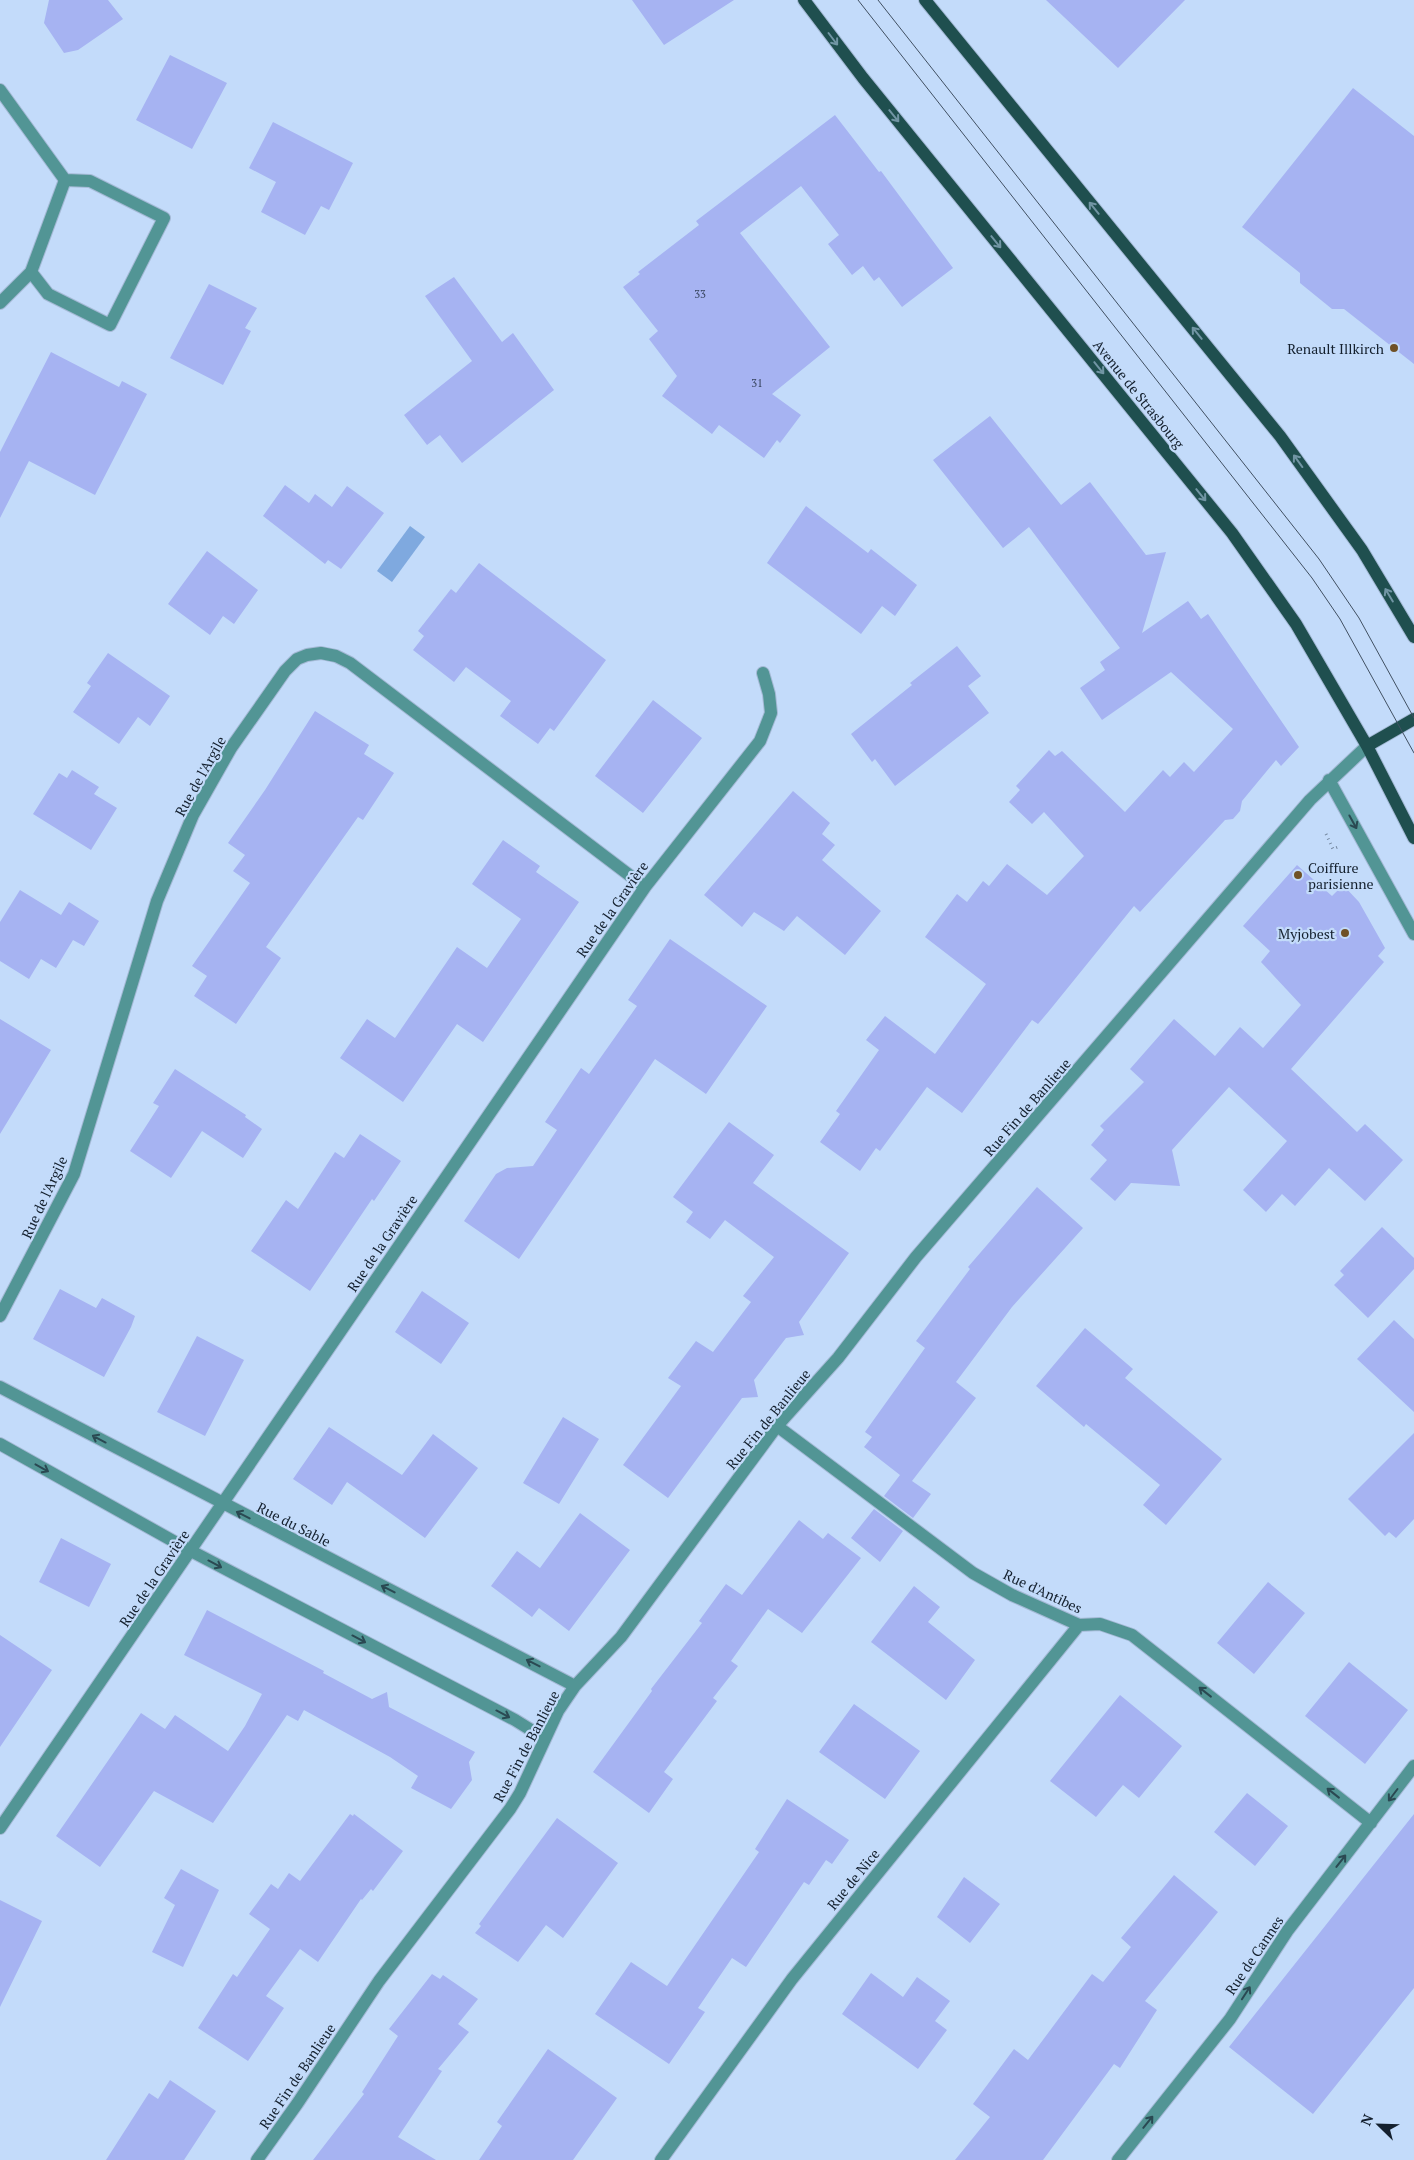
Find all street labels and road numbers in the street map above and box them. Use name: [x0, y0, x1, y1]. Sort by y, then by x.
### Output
street label: Avenue de Strasbourg: [1089, 336, 1189, 453]
street label: Rue de l'Argile: [170, 732, 230, 820]
street label: Rue de la Gravière: [572, 857, 652, 961]
street label: Rue Fin de Banlieue: [979, 1054, 1075, 1160]
street label: Rue de l'Argile: [17, 1153, 71, 1241]
street label: Rue de la Gravière: [342, 1191, 422, 1295]
street label: Rue Fin de Banlieue: [722, 1365, 814, 1473]
street label: Rue du Sable: [254, 1497, 334, 1551]
street label: Rue de la Gravière: [114, 1526, 194, 1630]
street label: Rue d'Antibes: [1001, 1565, 1085, 1617]
street label: Rue Fin de Banlieue: [489, 1687, 563, 1805]
street label: Rue de Nice: [823, 1845, 883, 1913]
street label: Rue de Cannes: [1221, 1912, 1287, 1998]
street label: Rue Fin de Banlieue: [255, 2019, 339, 2133]

